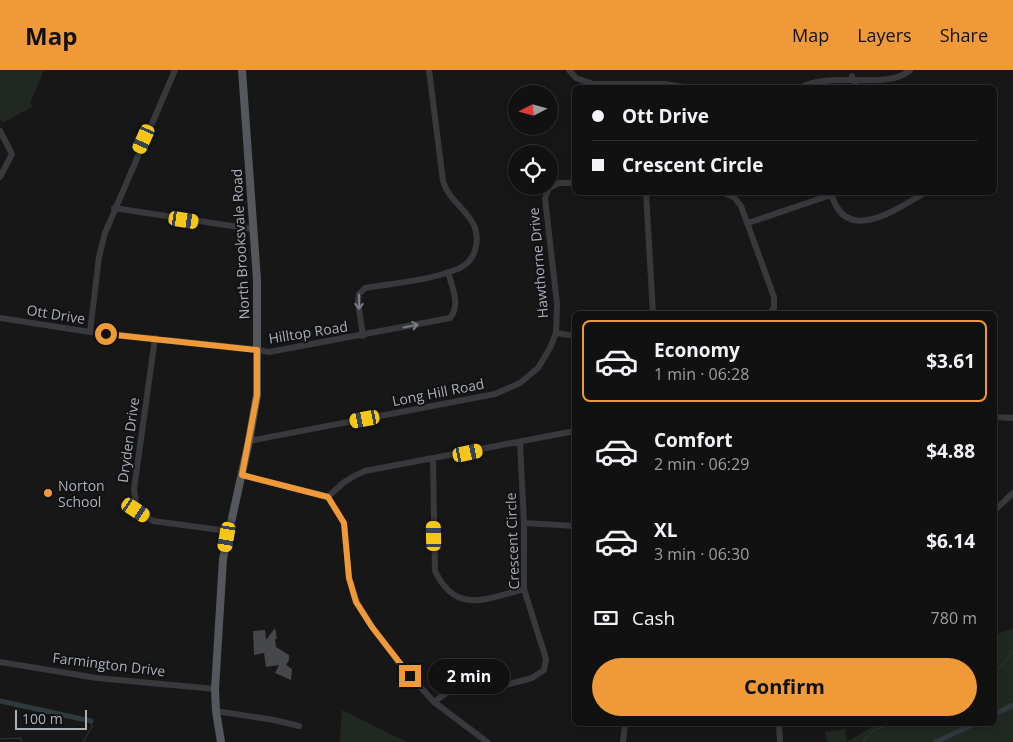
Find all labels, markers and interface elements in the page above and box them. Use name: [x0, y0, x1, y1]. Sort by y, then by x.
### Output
text: Map: [25, 19, 77, 52]
text: Map: [792, 23, 829, 47]
text: Layers: [857, 23, 912, 47]
text: Share: [940, 23, 988, 47]
north arrow: [508, 85, 558, 135]
map controls: [508, 85, 558, 195]
text: Ott Drive: [622, 103, 709, 129]
car: [131, 122, 156, 156]
button: locate: [508, 145, 558, 195]
text: Crescent Circle: [622, 152, 763, 178]
street label: North Brooksvale Road: [227, 168, 253, 320]
street label: Hawthorne Drive: [524, 207, 552, 319]
car: [168, 210, 199, 230]
one-way arrow: [354, 294, 364, 310]
street label: Ott Drive: [25, 300, 87, 328]
street label: Hilltop Road: [267, 316, 349, 348]
one-way arrow: [402, 320, 418, 330]
route start: [95, 323, 117, 345]
text: Economy: [654, 337, 740, 363]
icon: car: [594, 339, 639, 384]
text: $3.61: [926, 348, 975, 374]
text: 1 min · 06:28: [654, 363, 749, 385]
street label: Long Hill Road: [390, 374, 486, 410]
street label: Dryden Drive: [113, 396, 143, 484]
car: [348, 409, 381, 429]
text: Comfort: [654, 427, 733, 453]
icon: car: [594, 429, 639, 474]
text: $4.88: [926, 438, 975, 464]
car: [451, 443, 484, 463]
text: 2 min · 06:29: [654, 453, 749, 475]
place label: Norton School: [58, 476, 105, 511]
marker: Norton School: [42, 487, 54, 499]
street label: Crescent Circle: [501, 492, 523, 590]
car: [119, 495, 152, 525]
text: XL: [654, 517, 677, 543]
icon: car: [594, 519, 639, 564]
car: [217, 521, 236, 553]
car: [426, 521, 441, 551]
text: $6.14: [926, 528, 975, 554]
text: 3 min · 06:30: [654, 543, 749, 565]
icon: cash: [592, 604, 620, 632]
text: Cash: [632, 605, 675, 631]
text: 780 m: [931, 607, 977, 629]
street label: Farmington Drive: [52, 648, 167, 680]
callout: 2 min: [428, 658, 510, 694]
button: Confirm: [592, 658, 977, 716]
route end: [399, 665, 421, 687]
text: 2 min: [447, 665, 491, 687]
scale bar: [15, 707, 88, 730]
text: 100 m: [22, 709, 63, 728]

